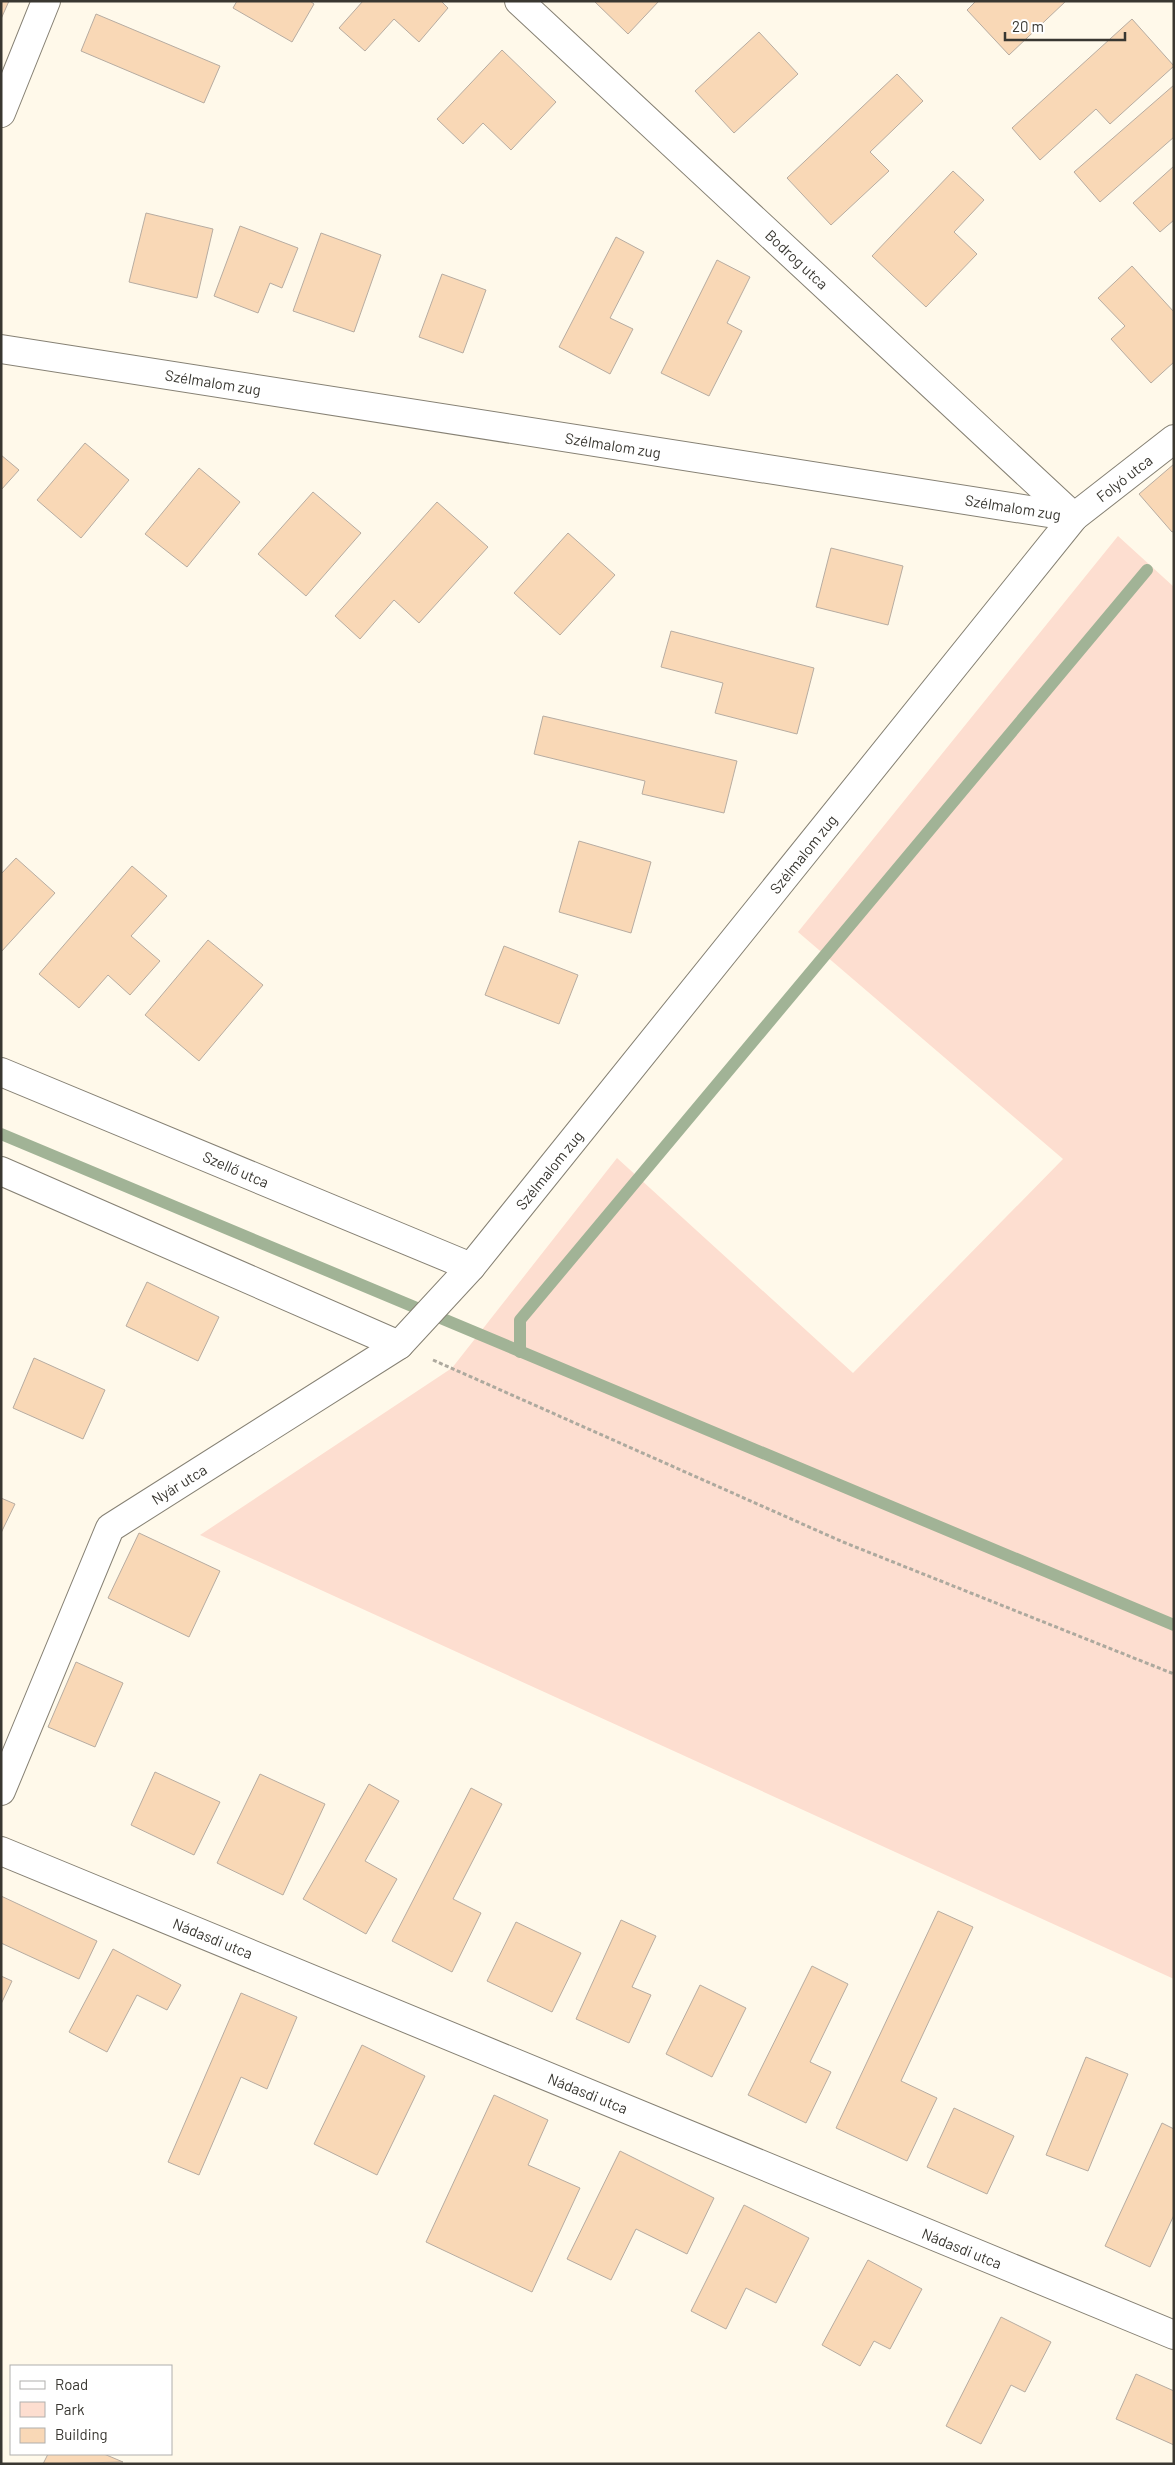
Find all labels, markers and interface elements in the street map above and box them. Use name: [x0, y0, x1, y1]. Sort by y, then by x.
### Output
scale bar: [1005, 10, 1125, 42]
text: 20 m: [1012, 17, 1044, 35]
street label: Bodrog utca: [762, 225, 832, 293]
street label: Szélmalom zug: [164, 366, 262, 398]
street label: Szélmalom zug: [564, 429, 662, 461]
street label: Folyó utca: [1092, 451, 1156, 505]
street label: Szélmalom zug: [964, 491, 1062, 523]
street label: Szélmalom zug: [766, 811, 840, 897]
street label: Szélmalom zug: [512, 1127, 586, 1213]
street label: Szellő utca: [200, 1147, 272, 1191]
street label: Nyár utca: [148, 1460, 210, 1508]
street label: Nádasdi utca: [170, 1914, 256, 1962]
street label: Nádasdi utca: [545, 2069, 631, 2117]
street label: Nádasdi utca: [919, 2224, 1005, 2272]
legend: [10, 2365, 172, 2455]
text: Road: [55, 2375, 88, 2393]
text: Park: [55, 2400, 85, 2418]
text: Building: [55, 2425, 108, 2443]

